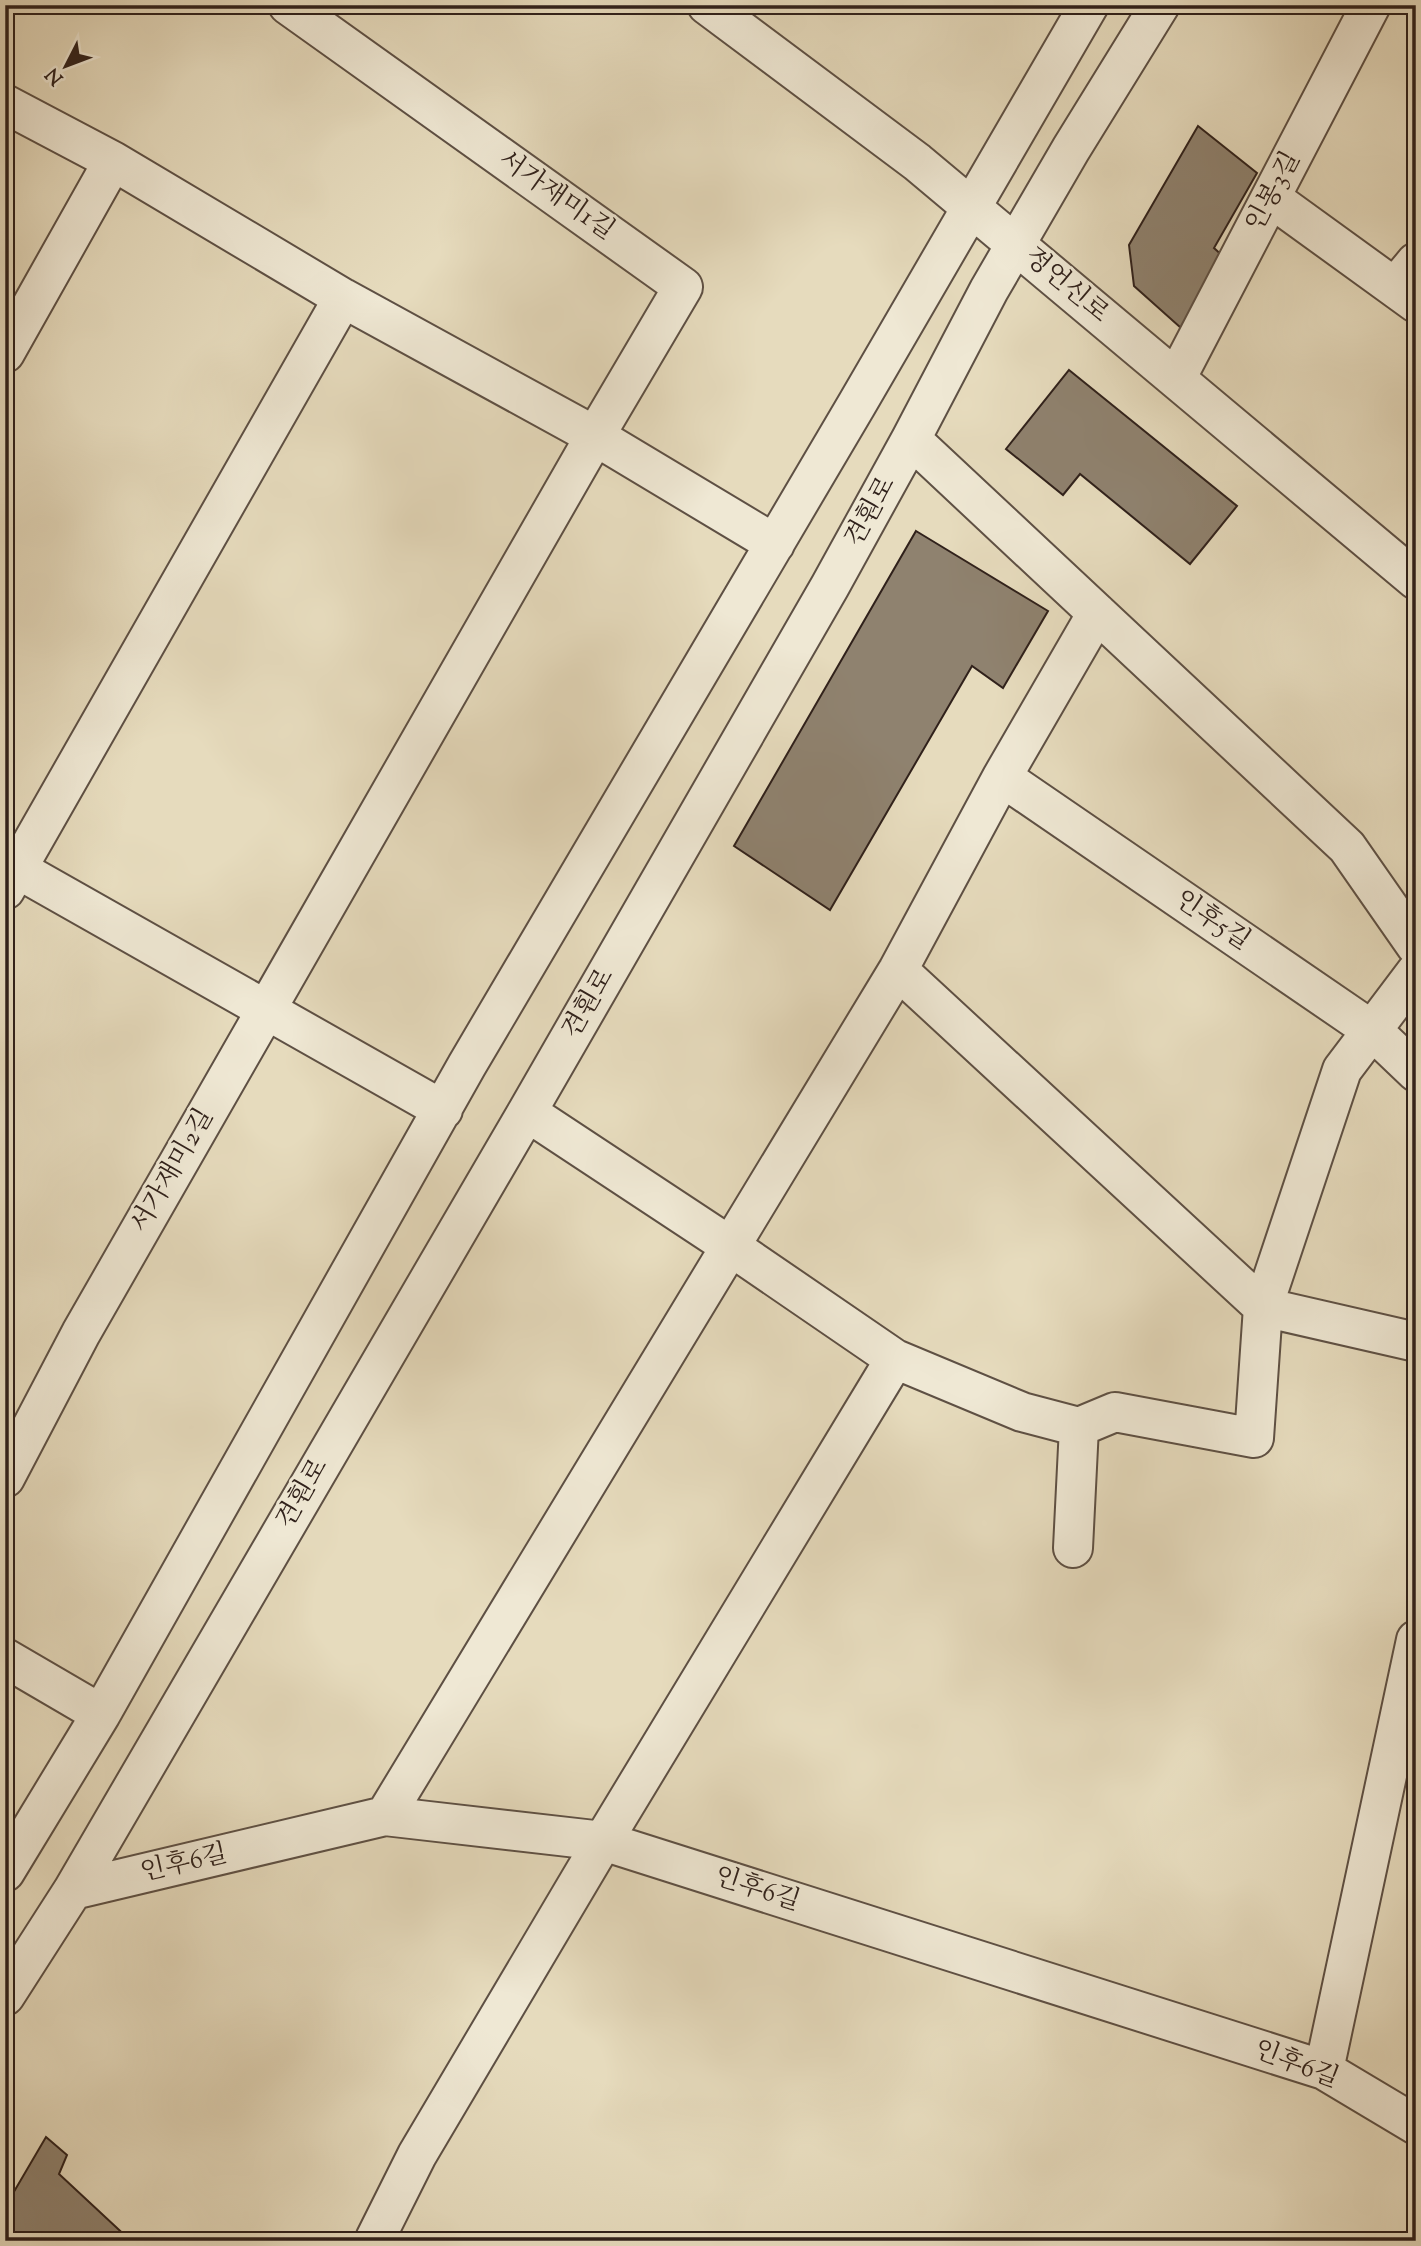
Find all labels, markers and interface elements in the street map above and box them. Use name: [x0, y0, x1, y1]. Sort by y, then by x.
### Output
north arrow: [32, 32, 102, 102]
text: N: [40, 61, 70, 90]
street label: 서가재미1길: [490, 142, 622, 250]
street label: 인봉3길: [1238, 145, 1310, 239]
street label: 정언신로: [1016, 240, 1116, 332]
street label: 견훤로: [837, 470, 905, 554]
street label: 인후5길: [1167, 882, 1257, 960]
street label: 견훤로: [554, 962, 624, 1046]
street label: 서가재미2길: [123, 1102, 223, 1240]
street label: 견훤로: [268, 1452, 338, 1536]
street label: 인후6길: [137, 1836, 231, 1892]
street label: 인후6길: [709, 1859, 805, 1921]
street label: 인후6길: [1248, 2032, 1344, 2098]

